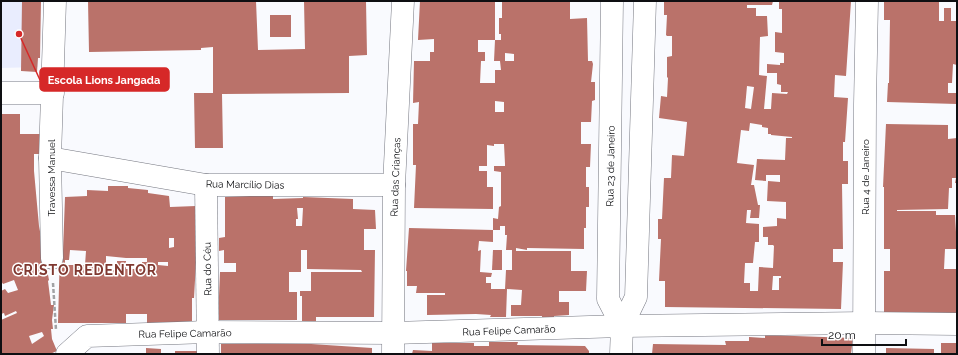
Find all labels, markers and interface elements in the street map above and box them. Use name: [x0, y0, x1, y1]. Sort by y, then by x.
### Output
callout: Escola Lions Jangada: [40, 68, 169, 91]
text: Escola Lions Jangada: [48, 74, 160, 87]
street label: Rua 23 de Janeiro: [604, 125, 617, 207]
street label: Rua das Crianças: [389, 137, 402, 217]
street label: Travessa Manuel: [46, 139, 57, 217]
street label: Rua 4 de Janeiro: [860, 139, 871, 215]
street label: Rua Marcílio Dias: [206, 178, 285, 191]
street label: Rua do Céu: [202, 242, 213, 296]
district label: CRISTO REDENTOR: [13, 262, 157, 278]
scale bar: [822, 321, 906, 347]
street label: Rua Felipe Camarão: [462, 323, 556, 338]
street label: Rua Felipe Camarão: [138, 327, 232, 340]
text: 20 m: [828, 328, 856, 342]

